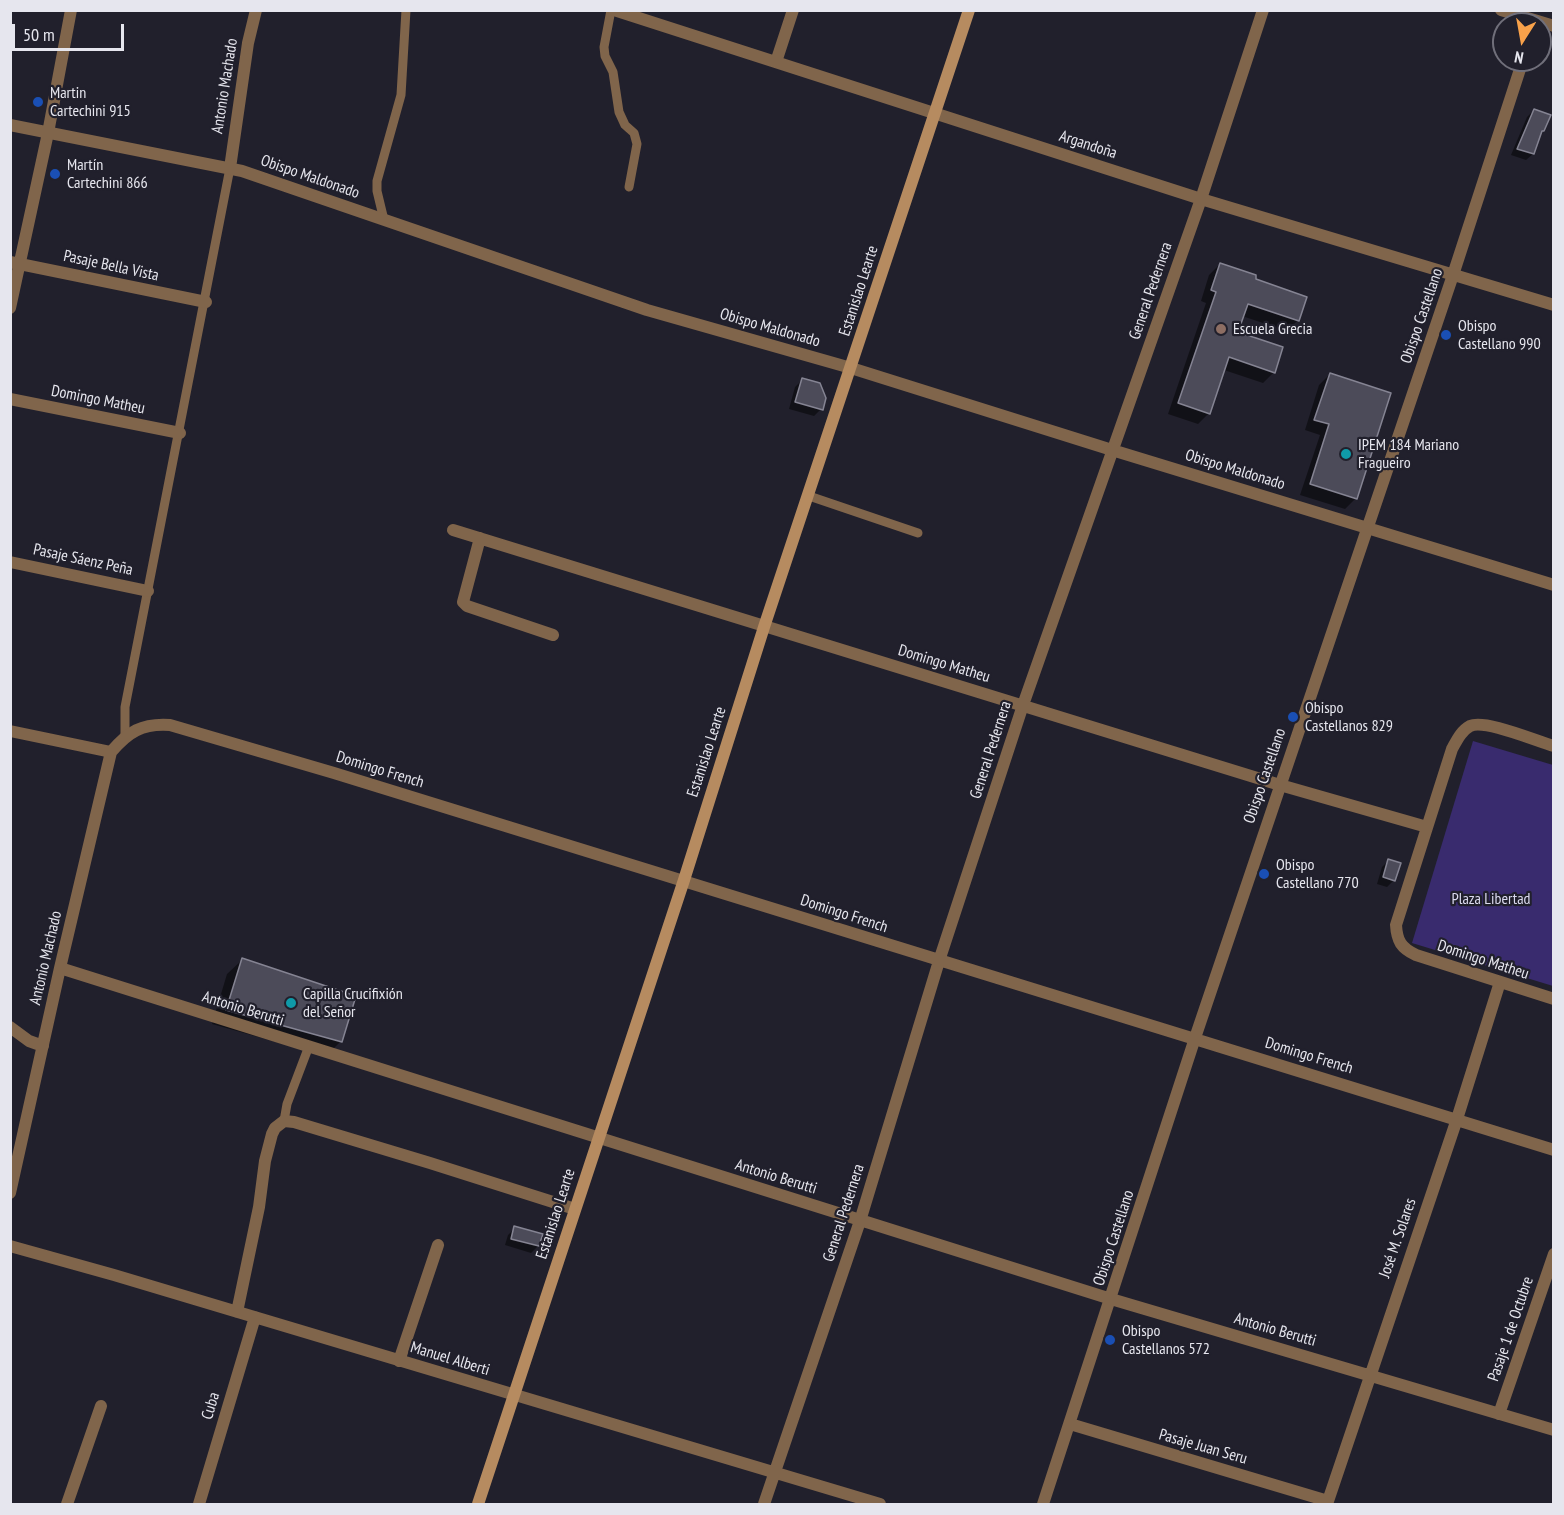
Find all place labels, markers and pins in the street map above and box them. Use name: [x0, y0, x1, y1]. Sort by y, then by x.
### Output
place label: Martin Cartechini 915: [50, 83, 131, 121]
marker: Martin Cartechini 915: [31, 95, 45, 109]
place label: Martín Cartechini 866: [67, 155, 148, 193]
marker: Martín Cartechini 866: [48, 167, 62, 181]
place label: Obispo Castellano 990: [1458, 316, 1541, 354]
place label: Escuela Grecia: [1233, 319, 1312, 339]
marker: Escuela Grecia: [1214, 322, 1228, 336]
marker: Obispo Castellano 990: [1439, 328, 1453, 342]
place label: IPEM 184 Mariano Fragueiro: [1358, 435, 1459, 473]
marker: IPEM 184 Mariano Fragueiro: [1339, 447, 1353, 461]
place label: Obispo Castellanos 829: [1305, 698, 1393, 736]
marker: Obispo Castellanos 829: [1286, 710, 1300, 724]
place label: Obispo Castellano 770: [1276, 855, 1359, 893]
marker: Obispo Castellano 770: [1257, 867, 1271, 881]
place label: Capilla Crucifixión del Señor: [303, 984, 403, 1022]
marker: Capilla Crucifixión del Señor: [284, 996, 298, 1010]
place label: Obispo Castellanos 572: [1122, 1321, 1210, 1359]
marker: Obispo Castellanos 572: [1103, 1333, 1117, 1347]

